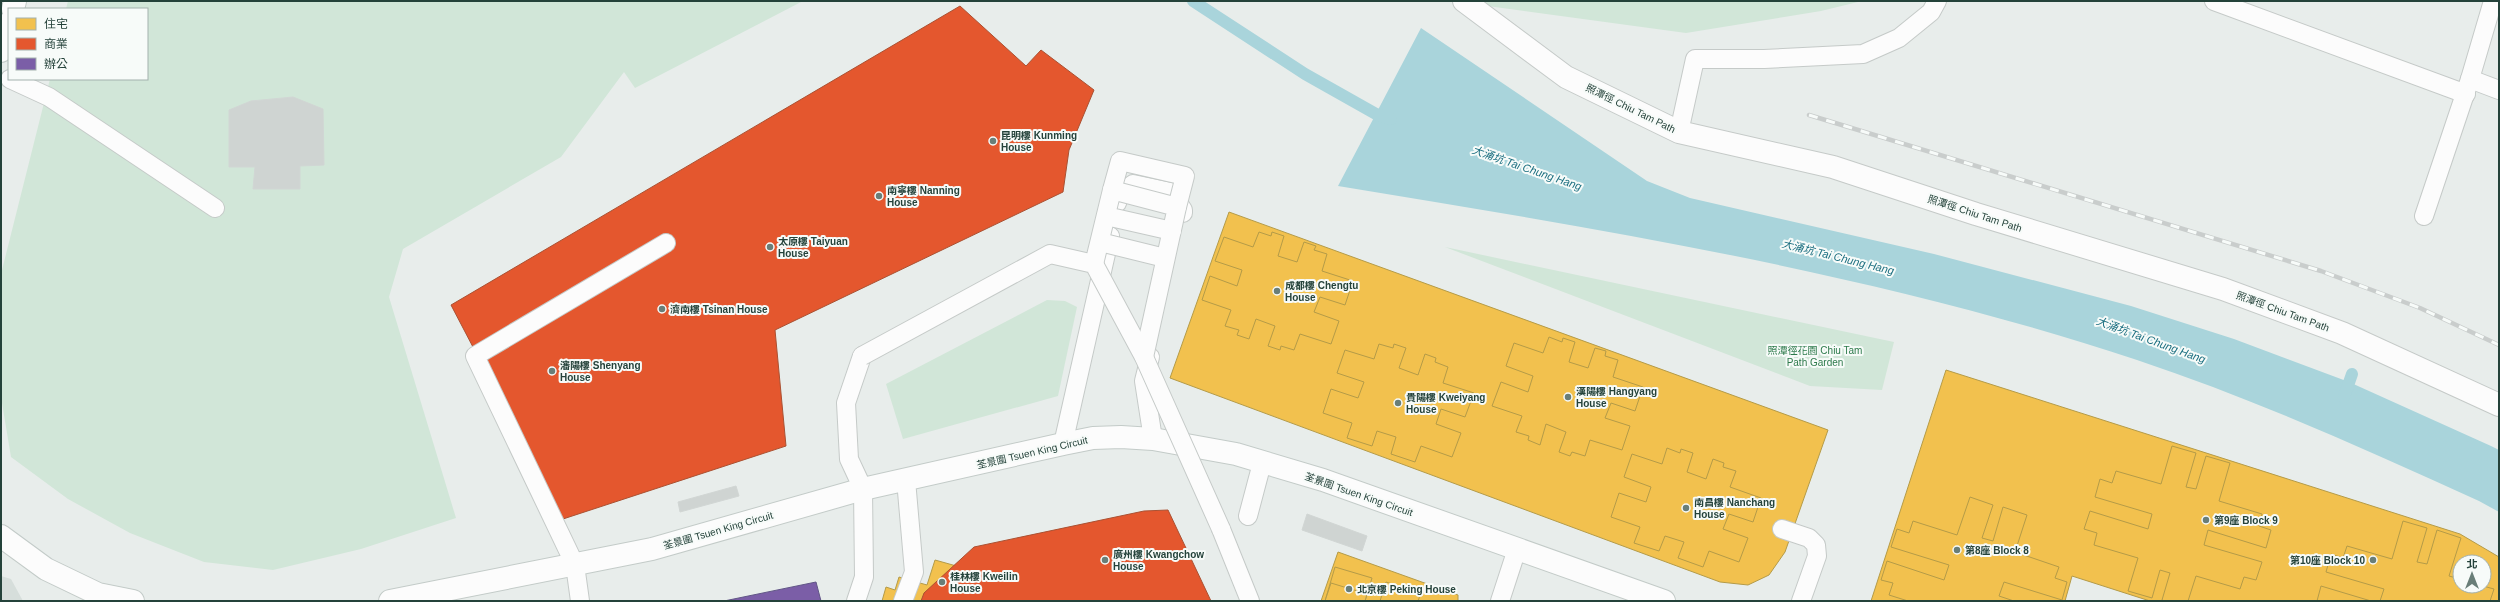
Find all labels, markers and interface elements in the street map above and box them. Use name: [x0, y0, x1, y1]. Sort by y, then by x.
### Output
legend: [8, 8, 148, 80]
text: 住宅: [44, 17, 68, 31]
text: 商業: [44, 37, 68, 51]
text: 辦公: [44, 57, 68, 71]
street label: 照潭徑 Chiu Tam Path: [1584, 82, 1677, 135]
place label: 昆明樓 Kunming House: [1001, 130, 1077, 153]
marker: 昆明樓 Kunming House: [988, 136, 998, 146]
water label: 大涌坑 Tai Chung Hang: [1471, 144, 1584, 193]
place label: 南寧樓 Nanning House: [887, 185, 960, 208]
marker: 南寧樓 Nanning House: [874, 191, 884, 201]
street label: 照潭徑 Chiu Tam Path: [1926, 193, 2023, 234]
place label: 太原樓 Taiyuan House: [778, 236, 848, 259]
water label: 大涌坑 Tai Chung Hang: [1781, 237, 1896, 277]
marker: 太原樓 Taiyuan House: [765, 242, 775, 252]
place label: 成都樓 Chengtu House: [1285, 280, 1358, 303]
marker: 成都樓 Chengtu House: [1272, 286, 1282, 296]
street label: 照潭徑 Chiu Tam Path: [2235, 290, 2331, 333]
marker: 濟南樓 Tsinan House: [657, 304, 667, 314]
place label: 濟南樓 Tsinan House: [670, 304, 768, 315]
water label: 大涌坑 Tai Chung Hang: [2095, 315, 2208, 366]
park label: 照潭徑花園 Chiu Tam Path Garden: [1768, 345, 1862, 368]
place label: 瀋陽樓 Shenyang House: [560, 360, 641, 383]
marker: 瀋陽樓 Shenyang House: [547, 366, 557, 376]
place label: 漢陽樓 Hangyang House: [1576, 386, 1657, 409]
place label: 貴陽樓 Kweiyang House: [1406, 392, 1485, 415]
marker: 漢陽樓 Hangyang House: [1563, 392, 1573, 402]
marker: 貴陽樓 Kweiyang House: [1393, 398, 1403, 408]
street label: 荃景圍 Tsuen King Circuit: [976, 434, 1089, 471]
street label: 荃景圍 Tsuen King Circuit: [1303, 471, 1414, 518]
place label: 南昌樓 Nanchang House: [1694, 497, 1775, 520]
marker: 南昌樓 Nanchang House: [1681, 503, 1691, 513]
street label: 荃景圍 Tsuen King Circuit: [662, 510, 774, 551]
marker: 第9座 Block 9: [2201, 515, 2211, 525]
place label: 第9座 Block 9: [2214, 515, 2278, 526]
marker: 第8座 Block 8: [1952, 545, 1962, 555]
place label: 第8座 Block 8: [1965, 545, 2029, 556]
place label: 廣州樓 Kwangchow House: [1113, 549, 1204, 572]
north arrow: [2452, 554, 2492, 594]
marker: 廣州樓 Kwangchow House: [1100, 555, 1110, 565]
place label: 第10座 Block 10: [2290, 555, 2365, 566]
marker: 第10座 Block 10: [2368, 555, 2378, 565]
text: 北: [2467, 558, 2478, 570]
place label: 桂林樓 Kweilin House: [950, 571, 1018, 594]
marker: 桂林樓 Kweilin House: [937, 577, 947, 587]
marker: 北京樓 Peking House: [1344, 584, 1354, 594]
place label: 北京樓 Peking House: [1357, 584, 1456, 595]

